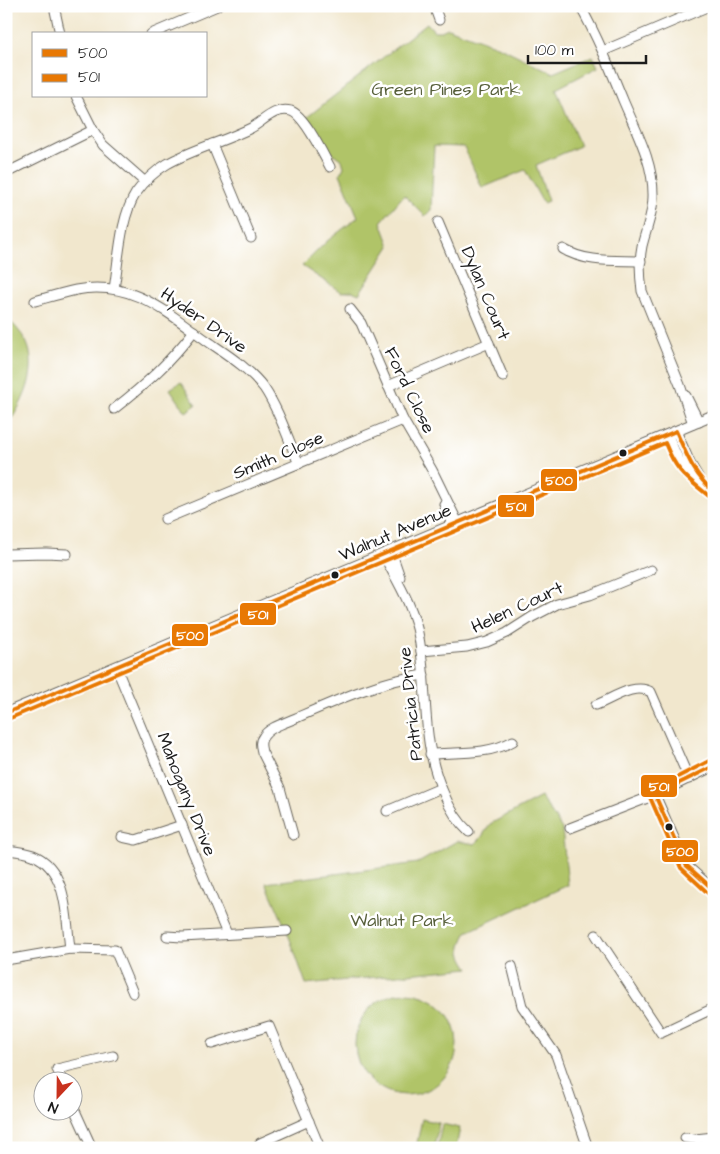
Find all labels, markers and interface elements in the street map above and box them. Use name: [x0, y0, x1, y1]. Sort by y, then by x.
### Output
legend: [32, 32, 208, 98]
scale bar: [528, 32, 645, 64]
text: 100 m: [535, 40, 574, 61]
text: 500: [78, 43, 108, 64]
text: 501: [78, 67, 100, 88]
park label: Green Pines Park: [372, 77, 520, 102]
street label: Dylan Court: [454, 243, 517, 345]
street label: Hyder Drive: [155, 281, 252, 360]
street label: Ford Close: [378, 343, 441, 438]
street label: Smith Close: [229, 425, 328, 486]
unlabelled marker: [618, 448, 628, 458]
line badge: 500: [540, 468, 578, 492]
text: 500: [545, 471, 573, 491]
line badge: 501: [497, 494, 535, 518]
street label: Walnut Avenue: [335, 497, 456, 567]
text: 501: [506, 497, 526, 517]
unlabelled marker: [330, 570, 340, 580]
street label: Helen Court: [467, 575, 568, 640]
line badge: 501: [239, 602, 277, 626]
text: 501: [248, 605, 268, 625]
line badge: 500: [171, 623, 209, 647]
text: 500: [176, 626, 204, 646]
street label: Patricia Drive: [392, 645, 429, 762]
street label: Mahogany Drive: [149, 729, 223, 860]
line badge: 501: [640, 774, 678, 798]
text: 501: [649, 777, 669, 797]
unlabelled marker: [664, 822, 674, 832]
line badge: 500: [661, 839, 699, 863]
text: 500: [666, 842, 694, 862]
park label: Walnut Park: [350, 908, 454, 933]
north arrow: [32, 1072, 82, 1122]
text: N: [45, 1096, 61, 1118]

